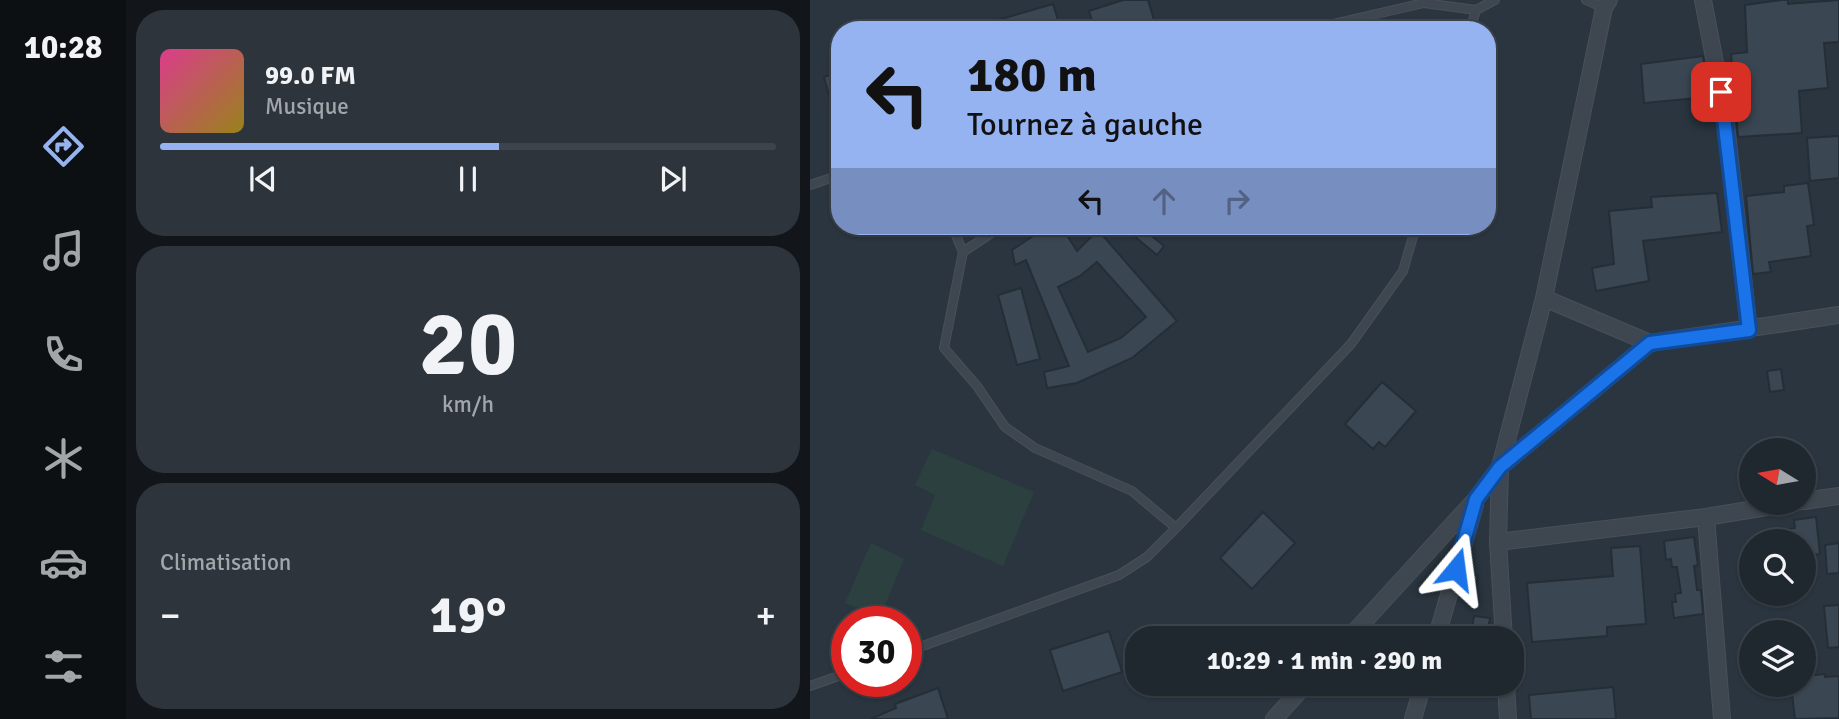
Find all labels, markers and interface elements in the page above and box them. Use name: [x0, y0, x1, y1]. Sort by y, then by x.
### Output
text: 10:28: [24, 28, 102, 67]
text: 180 m: [967, 45, 1097, 105]
icon: left: [852, 49, 943, 140]
text: 99.0 FM: [265, 60, 356, 92]
pin: [1691, 62, 1751, 122]
icon: arrive: [1702, 73, 1740, 111]
text: Musique: [265, 92, 349, 121]
text: Tournez à gauche: [967, 105, 1203, 144]
icon: directions: [39, 122, 88, 171]
icon: previous: [244, 160, 282, 198]
icon: pause: [449, 160, 487, 198]
icon: next: [654, 160, 692, 198]
icon: left: [1072, 182, 1110, 220]
icon: ahead: [1145, 182, 1183, 220]
icon: right: [1218, 182, 1256, 220]
icon: music: [39, 226, 88, 275]
text: 20: [419, 288, 517, 401]
icon: phone: [39, 330, 88, 379]
text: km/h: [442, 390, 494, 419]
icon: climate: [39, 434, 88, 483]
north arrow: [1739, 438, 1816, 514]
map controls: [1739, 438, 1816, 697]
button: search: [1739, 529, 1816, 606]
position arrow: [1419, 532, 1493, 606]
icon: car: [39, 538, 88, 587]
text: Climatisation: [160, 548, 291, 577]
text: 19°: [430, 583, 506, 647]
text: −: [160, 592, 181, 639]
text: +: [755, 592, 776, 639]
speed limit sign: 30: [831, 606, 922, 697]
button: layers: [1739, 620, 1816, 697]
icon: filters: [39, 642, 88, 691]
text: 10:29 · 1 min · 290 m: [1207, 645, 1442, 677]

